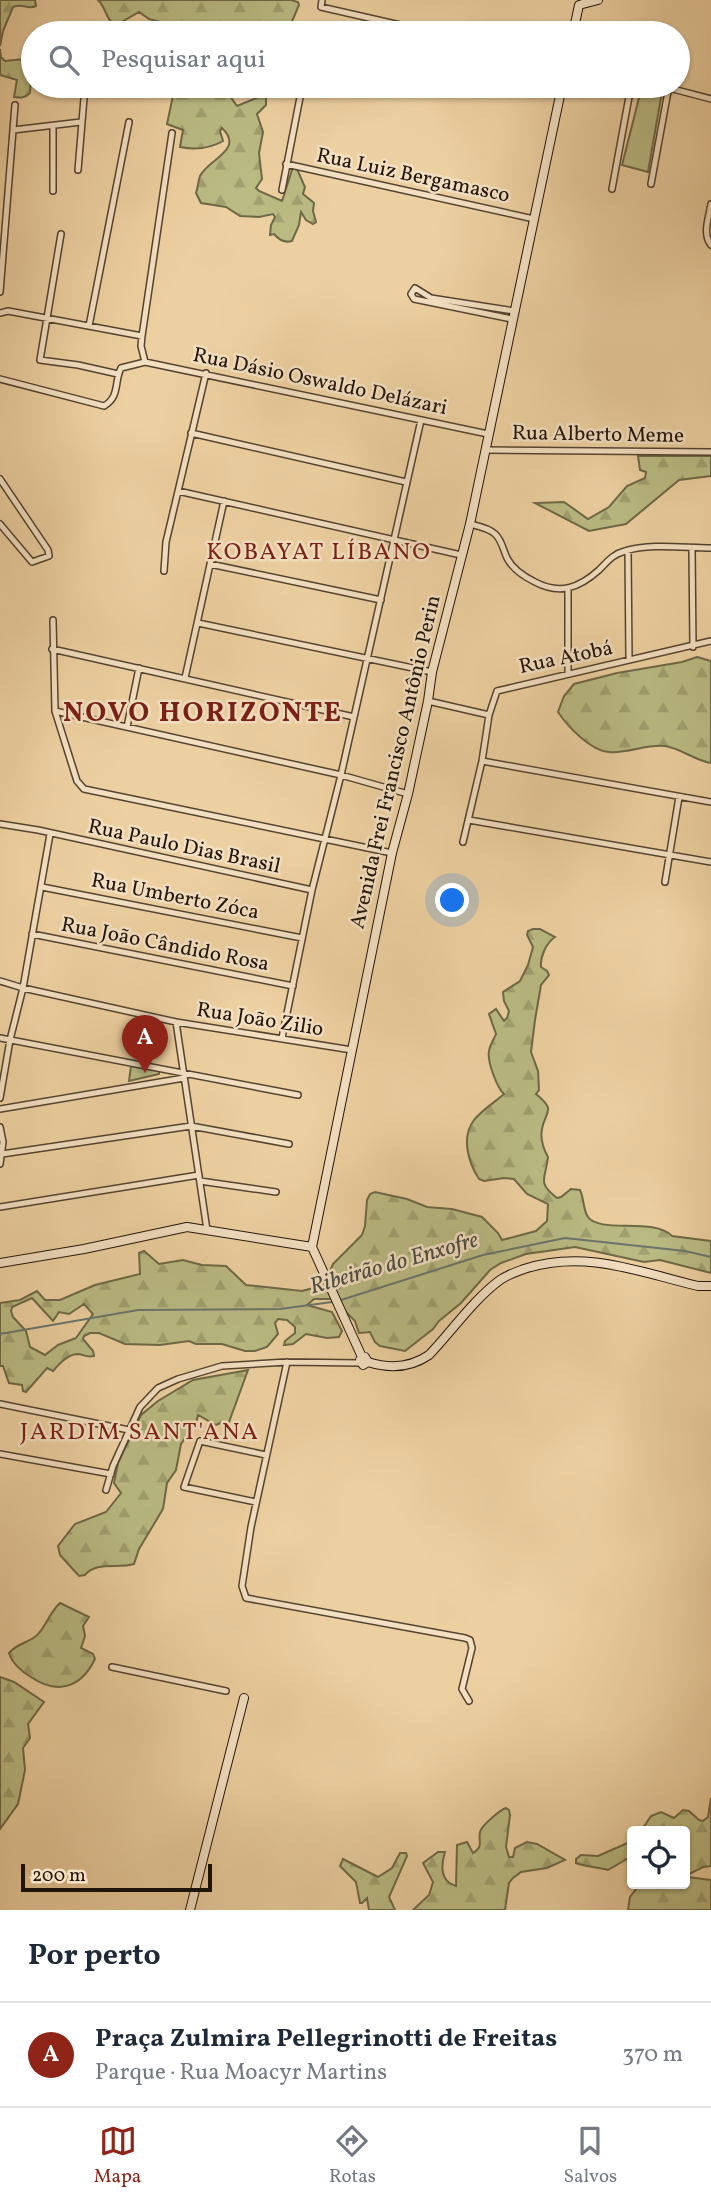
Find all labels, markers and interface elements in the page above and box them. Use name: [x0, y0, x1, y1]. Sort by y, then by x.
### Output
search box: [21, 21, 690, 98]
icon: search: [45, 41, 83, 79]
text: Pesquisar aqui: [101, 42, 266, 78]
street label: Rua Luiz Bergamasco: [314, 141, 512, 211]
street label: Rua Dásio Oswaldo Delázari: [190, 341, 450, 423]
street label: Rua Alberto Meme: [512, 419, 684, 451]
district label: KOBAYAT LÍBANO: [206, 536, 432, 570]
street label: Avenida Frei Francisco Antônio Perin: [343, 592, 449, 932]
street label: Rua Atobá: [516, 634, 616, 682]
district label: NOVO HORIZONTE: [63, 694, 343, 733]
street label: Rua Paulo Dias Brasil: [85, 812, 283, 882]
street label: Rua Umberto Zóca: [88, 866, 262, 928]
your location: [435, 883, 469, 917]
street label: Rua João Cândido Rosa: [58, 911, 272, 979]
street label: Rua João Zilio: [194, 996, 326, 1044]
pin: A: [122, 1015, 168, 1073]
water label: Ribeirão do Enxofre: [306, 1224, 483, 1303]
district label: JARDIM SANT'ANA: [20, 1416, 260, 1450]
map controls: [627, 1826, 690, 1889]
button: locate: [627, 1826, 690, 1889]
scale bar: [21, 1861, 212, 1893]
text: 200 m: [32, 1863, 86, 1889]
text: Por perto: [28, 1935, 161, 1977]
text: Praça Zulmira Pellegrinotti de Freitas: [95, 2021, 557, 2057]
text: A: [43, 2039, 59, 2071]
text: 370 m: [622, 2039, 683, 2071]
text: Parque · Rua Moacyr Martins: [95, 2057, 387, 2089]
tab: Mapa: [94, 2122, 141, 2190]
tab: Rotas: [329, 2122, 376, 2190]
tab: Salvos: [563, 2122, 617, 2190]

